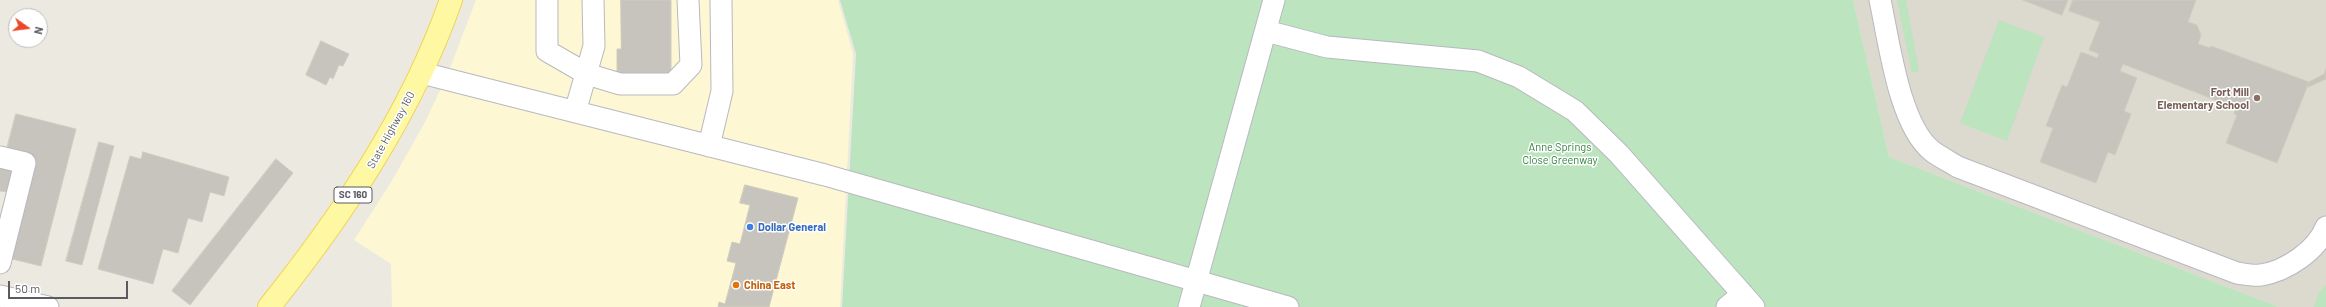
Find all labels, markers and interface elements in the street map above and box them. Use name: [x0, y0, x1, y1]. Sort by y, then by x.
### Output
north arrow: [8, 8, 48, 48]
text: N: [32, 26, 46, 36]
place label: Fort Mill Elementary School: [2157, 85, 2249, 111]
street label: State Highway 160: [364, 89, 418, 171]
marker: Fort Mill Elementary School: [2252, 93, 2262, 103]
park label: Anne Springs Close Greenway: [1522, 140, 1598, 166]
road number: SC 160: [334, 187, 372, 203]
place label: Dollar General: [758, 220, 826, 234]
marker: Dollar General: [745, 222, 755, 232]
scale bar: [10, 273, 130, 299]
place label: China East: [744, 278, 795, 292]
marker: China East: [731, 280, 741, 290]
text: 50 m: [15, 281, 40, 295]

